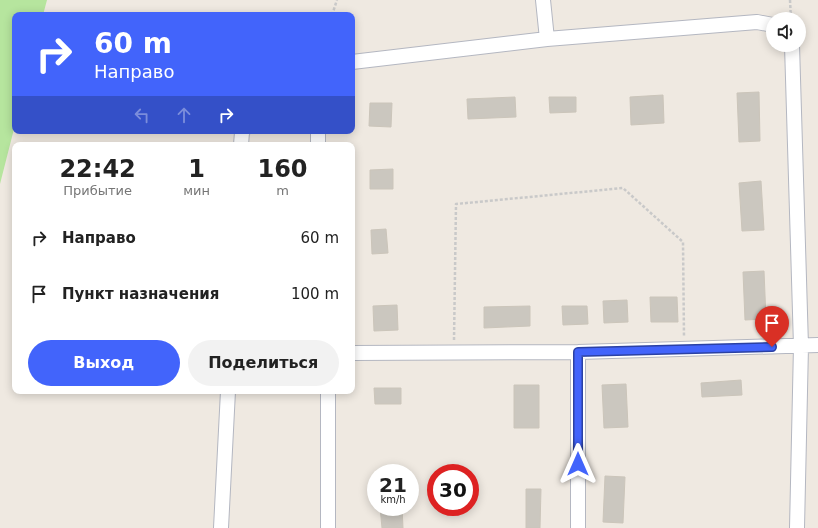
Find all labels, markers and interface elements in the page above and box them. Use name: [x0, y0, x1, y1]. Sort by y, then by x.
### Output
map controls: [766, 12, 806, 52]
button: sound: [766, 12, 806, 52]
text: 60 m: [94, 27, 172, 60]
icon: right: [28, 28, 80, 80]
text: Направо: [94, 61, 174, 82]
icon: left: [131, 104, 153, 126]
icon: ahead: [173, 104, 195, 126]
icon: right: [215, 104, 237, 126]
text: 22:42: [59, 155, 136, 183]
text: 1: [188, 155, 205, 183]
text: 160: [257, 155, 308, 183]
text: Прибытие: [63, 183, 132, 198]
text: мин: [183, 183, 210, 198]
text: m: [276, 183, 289, 198]
icon: right: [28, 227, 50, 249]
text: Направо: [62, 229, 136, 247]
text: 60 m: [301, 229, 339, 247]
icon: arrive: [28, 283, 50, 305]
text: Пункт назначения: [62, 285, 219, 303]
text: 100 m: [291, 285, 339, 303]
pin: [755, 306, 789, 347]
icon: arrive: [761, 312, 783, 334]
button: Выход: [28, 340, 180, 386]
button: Поделиться: [188, 340, 339, 386]
position arrow: [557, 443, 599, 485]
speed limit sign: 30: [427, 464, 479, 516]
text: 21: [379, 473, 407, 497]
text: km/h: [380, 494, 406, 505]

